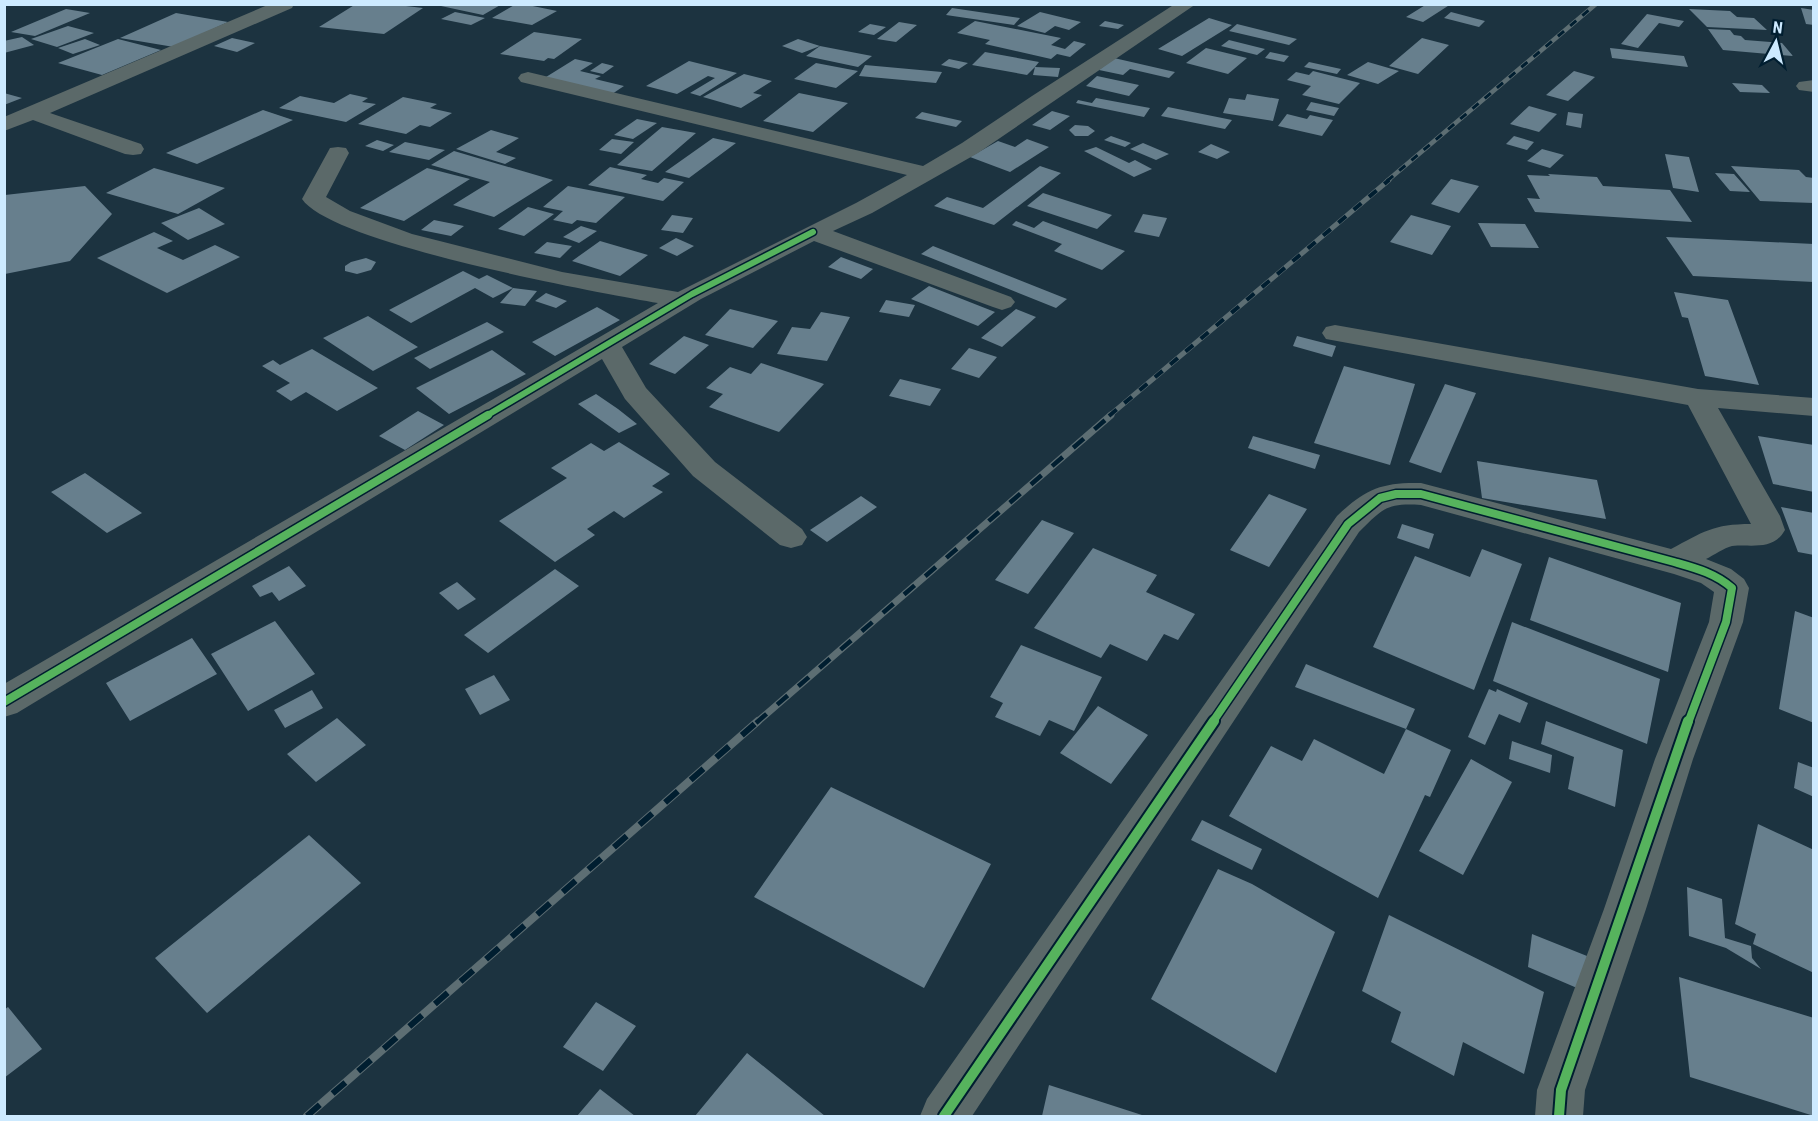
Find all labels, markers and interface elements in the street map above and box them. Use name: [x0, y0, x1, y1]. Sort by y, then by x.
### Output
north arrow: [1746, 12, 1806, 72]
text: N: [1772, 18, 1784, 38]

